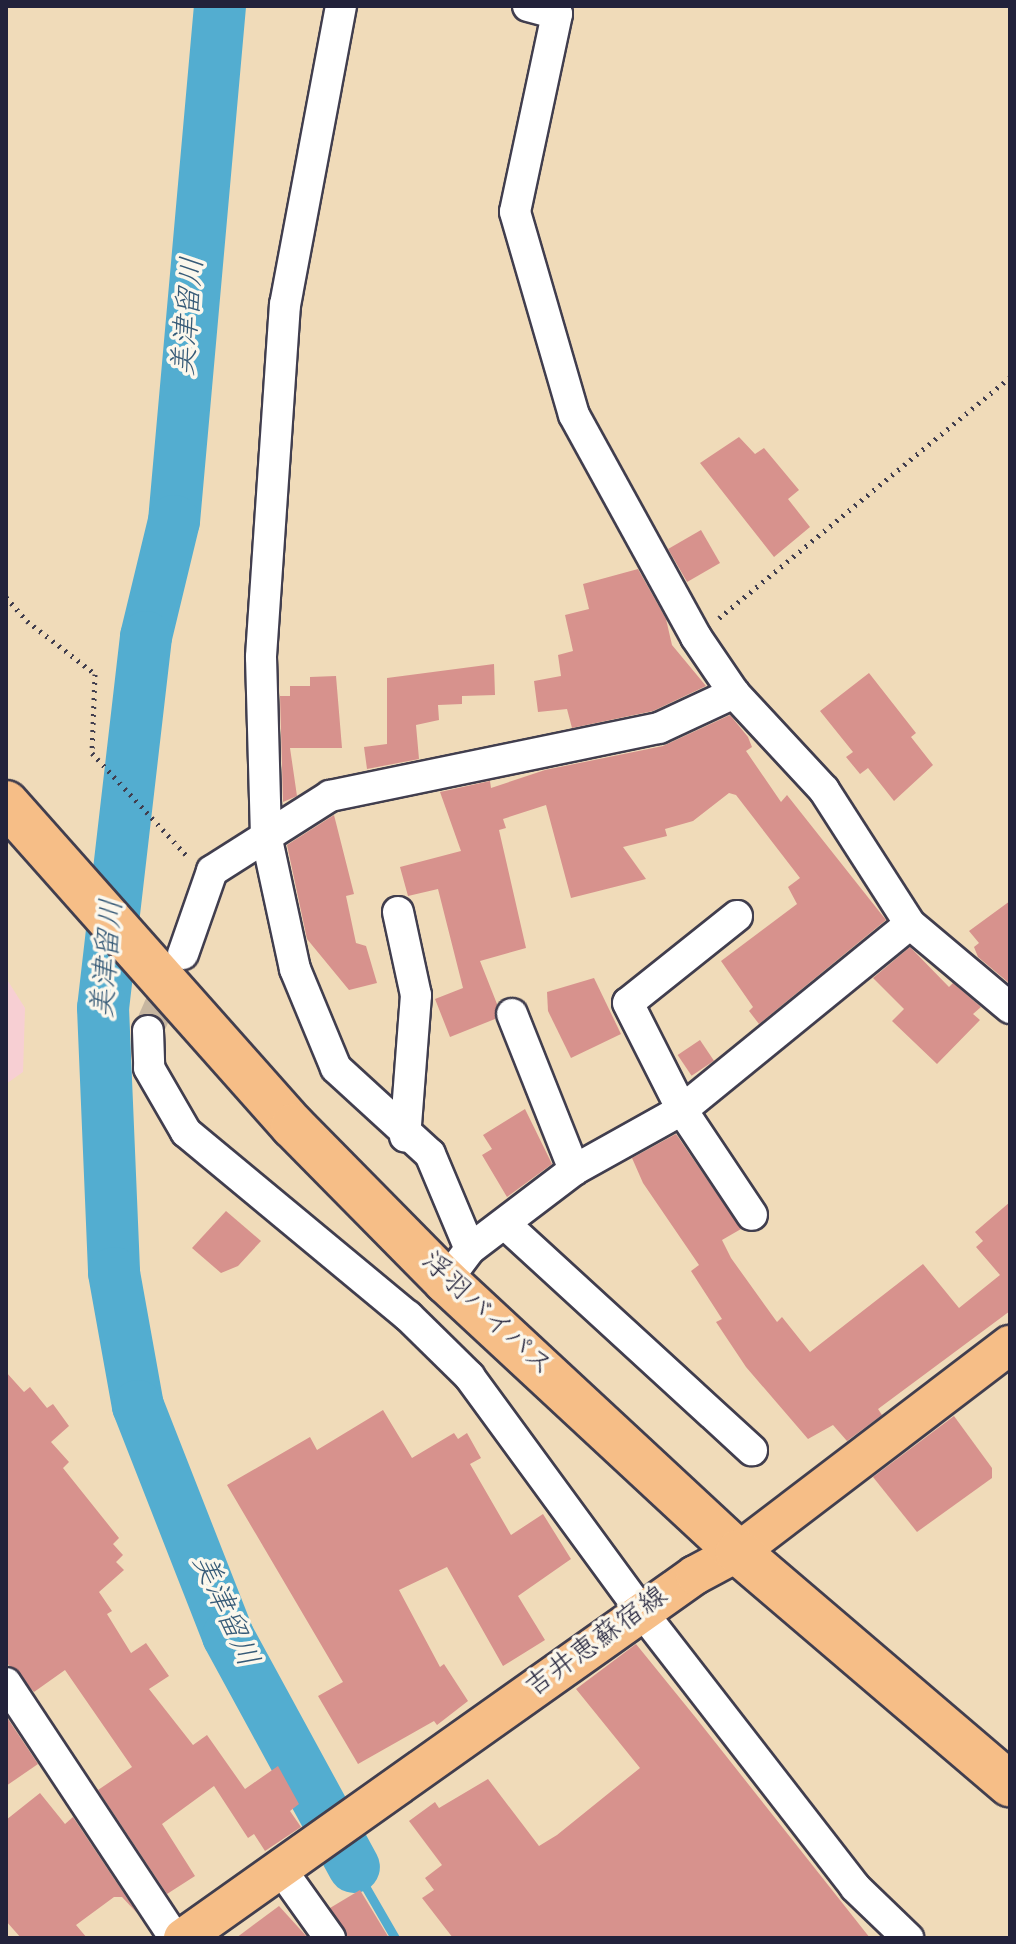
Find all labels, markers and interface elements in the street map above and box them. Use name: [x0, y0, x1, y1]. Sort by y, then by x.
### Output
water label: 美津留川: [169, 256, 215, 378]
water label: 美津留川: [88, 898, 134, 1020]
street label: 浮羽バイパス: [412, 1246, 558, 1386]
water label: 美津留川: [181, 1550, 263, 1674]
street label: 吉井恵蘇宿線: [520, 1581, 676, 1707]

